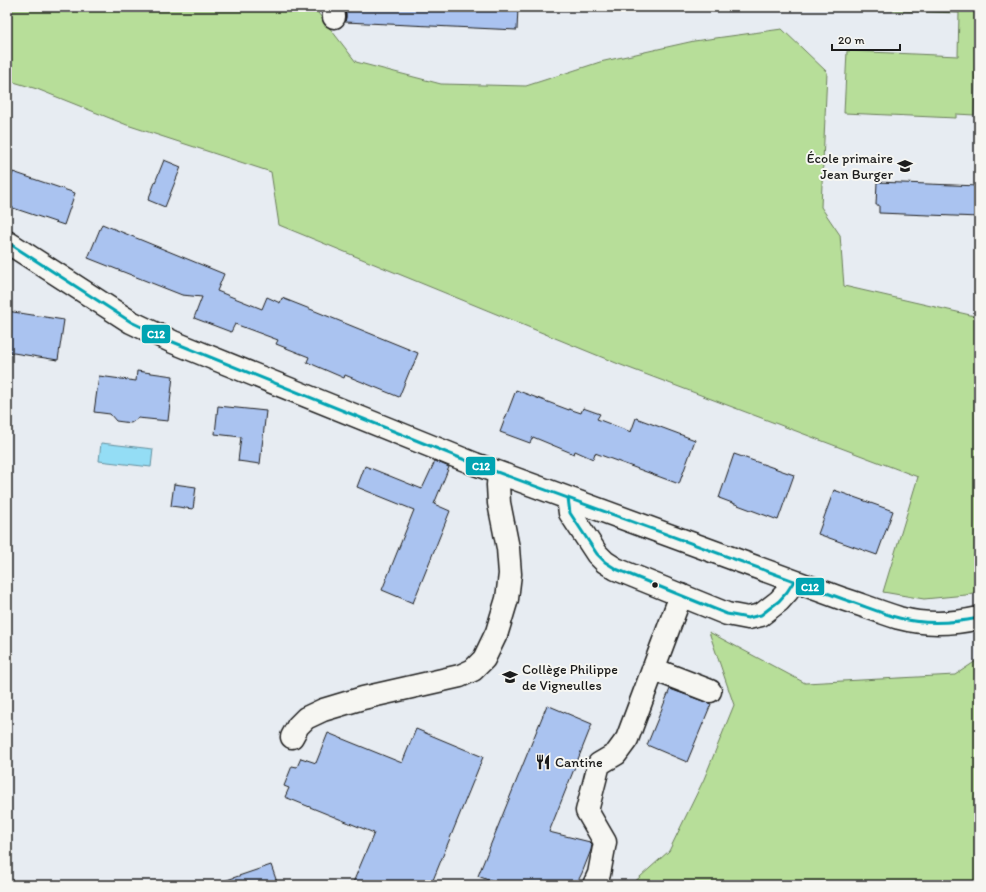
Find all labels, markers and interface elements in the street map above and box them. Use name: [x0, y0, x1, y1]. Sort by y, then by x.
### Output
scale bar: [832, 26, 900, 52]
text: 20 m: [838, 33, 865, 47]
place label: École primaire Jean Burger: [807, 150, 893, 183]
school or university icon: École primaire Jean Burger: [896, 157, 914, 175]
line badge: C12: [141, 324, 171, 344]
text: C12: [147, 328, 165, 341]
line badge: C12: [465, 456, 496, 476]
text: C12: [472, 460, 490, 473]
line badge: C12: [795, 577, 825, 596]
unlabelled marker: [650, 580, 660, 590]
text: C12: [801, 581, 819, 594]
place label: Collège Philippe de Vigneulles: [522, 661, 618, 694]
school or university icon: Collège Philippe de Vigneulles: [501, 668, 519, 686]
restaurant icon: Cantine: [534, 753, 552, 771]
place label: Cantine: [555, 754, 603, 771]

